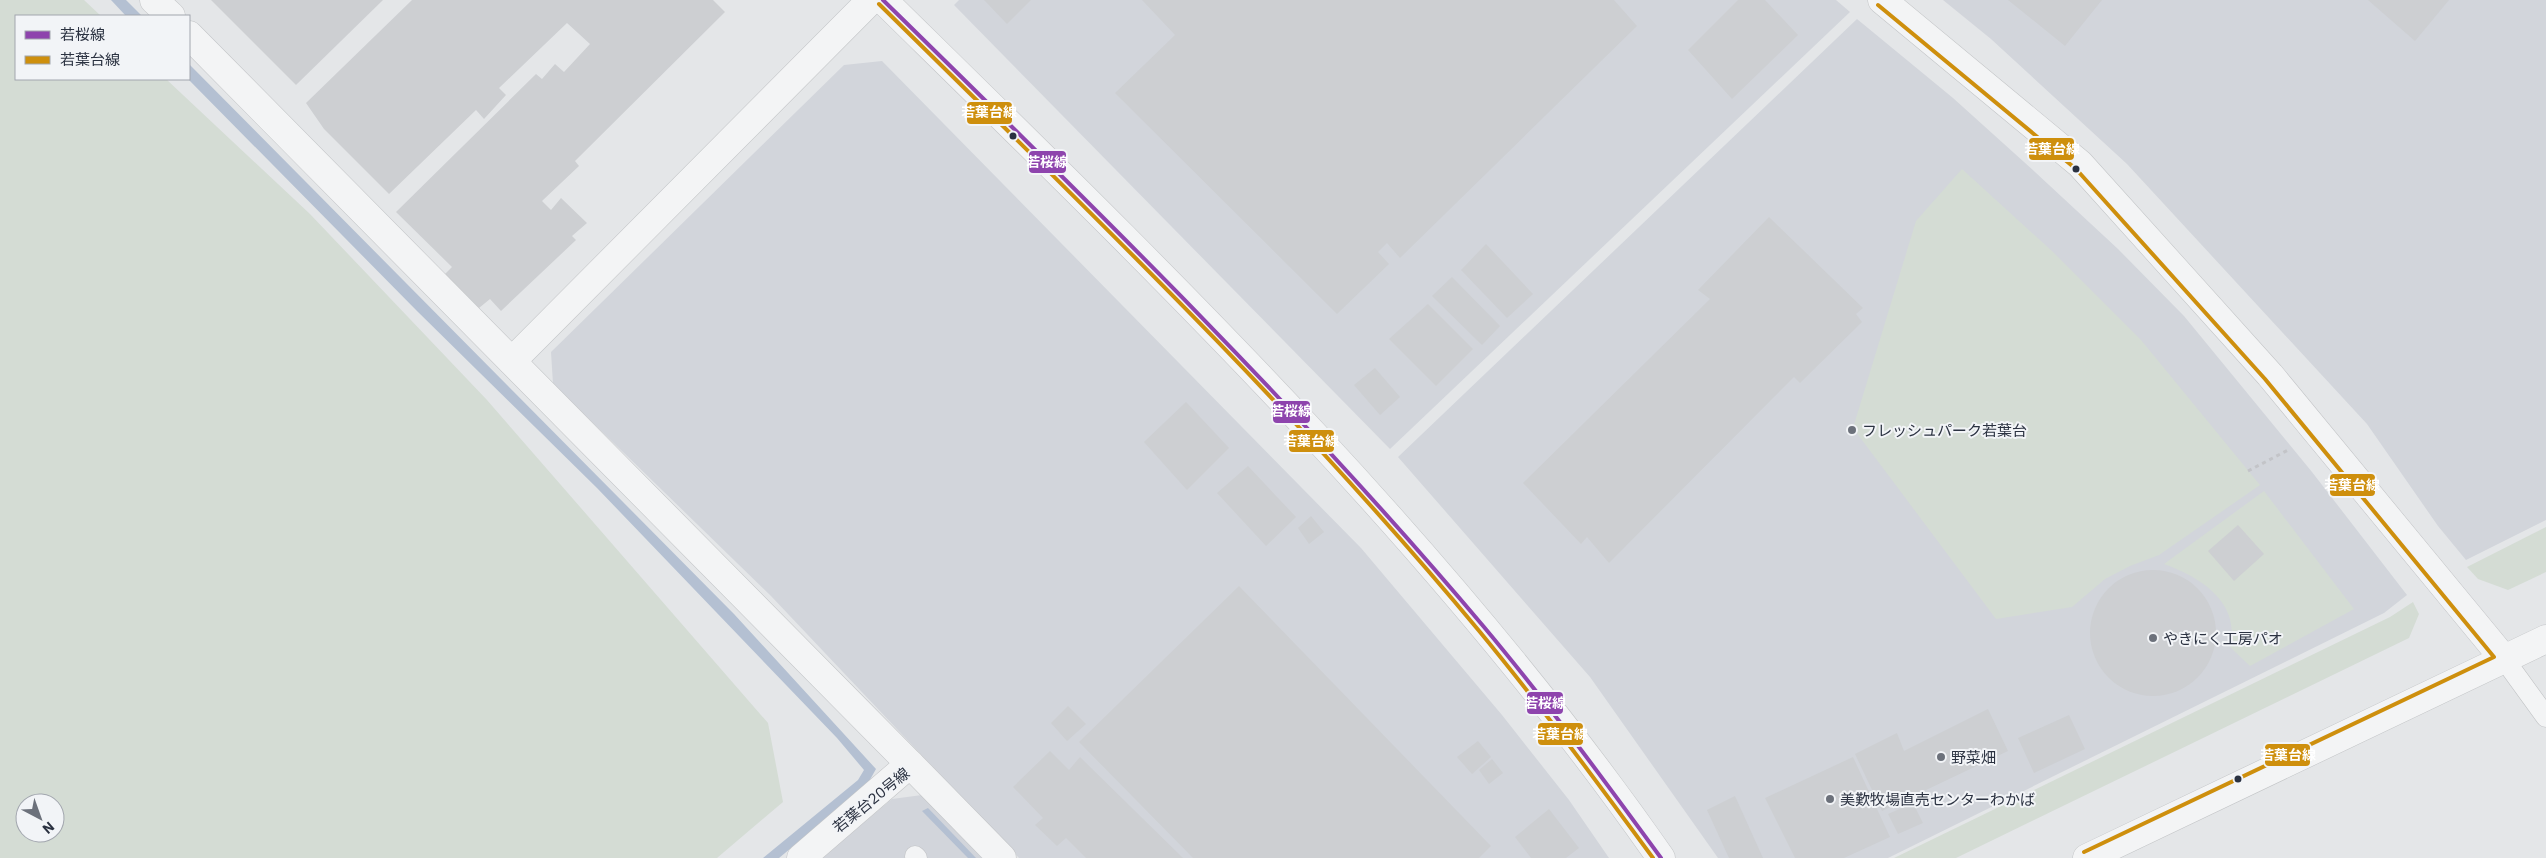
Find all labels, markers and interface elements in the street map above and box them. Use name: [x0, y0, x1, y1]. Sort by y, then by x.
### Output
legend: [15, 15, 190, 80]
text: 若桜線: [60, 25, 105, 44]
text: 若葉台線: [60, 50, 120, 69]
line badge: 若葉台線: [966, 101, 1013, 125]
text: 若葉台線: [961, 103, 1017, 121]
unlabelled marker: [1008, 131, 1018, 141]
line badge: 若葉台線: [2028, 137, 2075, 161]
text: 若葉台線: [2024, 140, 2080, 158]
line badge: 若桜線: [1028, 150, 1067, 174]
text: 若桜線: [1026, 153, 1068, 171]
unlabelled marker: [2071, 164, 2081, 174]
line badge: 若桜線: [1272, 400, 1311, 424]
text: 若桜線: [1270, 402, 1312, 420]
place label: フレッシュパーク若葉台: [1862, 421, 2027, 440]
marker: フレッシュパーク若葉台: [1846, 424, 1858, 436]
line badge: 若葉台線: [1288, 429, 1335, 453]
text: 若葉台線: [1283, 432, 1339, 450]
line badge: 若葉台線: [2329, 473, 2376, 497]
text: 若葉台線: [2324, 476, 2380, 494]
place label: やきにく工房パオ: [2163, 629, 2283, 648]
marker: やきにく工房パオ: [2147, 632, 2159, 644]
line badge: 若桜線: [1526, 691, 1564, 715]
text: 若桜線: [1524, 694, 1566, 712]
line badge: 若葉台線: [1537, 722, 1584, 746]
text: 若葉台線: [1532, 725, 1588, 743]
line badge: 若葉台線: [2264, 743, 2311, 767]
text: 若葉台線: [2260, 746, 2316, 764]
place label: 野菜畑: [1951, 748, 1996, 767]
marker: 野菜畑: [1935, 751, 1947, 763]
street label: 若葉台20号線: [829, 763, 913, 837]
unlabelled marker: [2233, 774, 2243, 784]
place label: 美歎牧場直売センターわかば: [1840, 790, 2035, 809]
north arrow: [15, 793, 65, 843]
marker: 美歎牧場直売センターわかば: [1824, 793, 1836, 805]
text: N: [39, 818, 58, 838]

